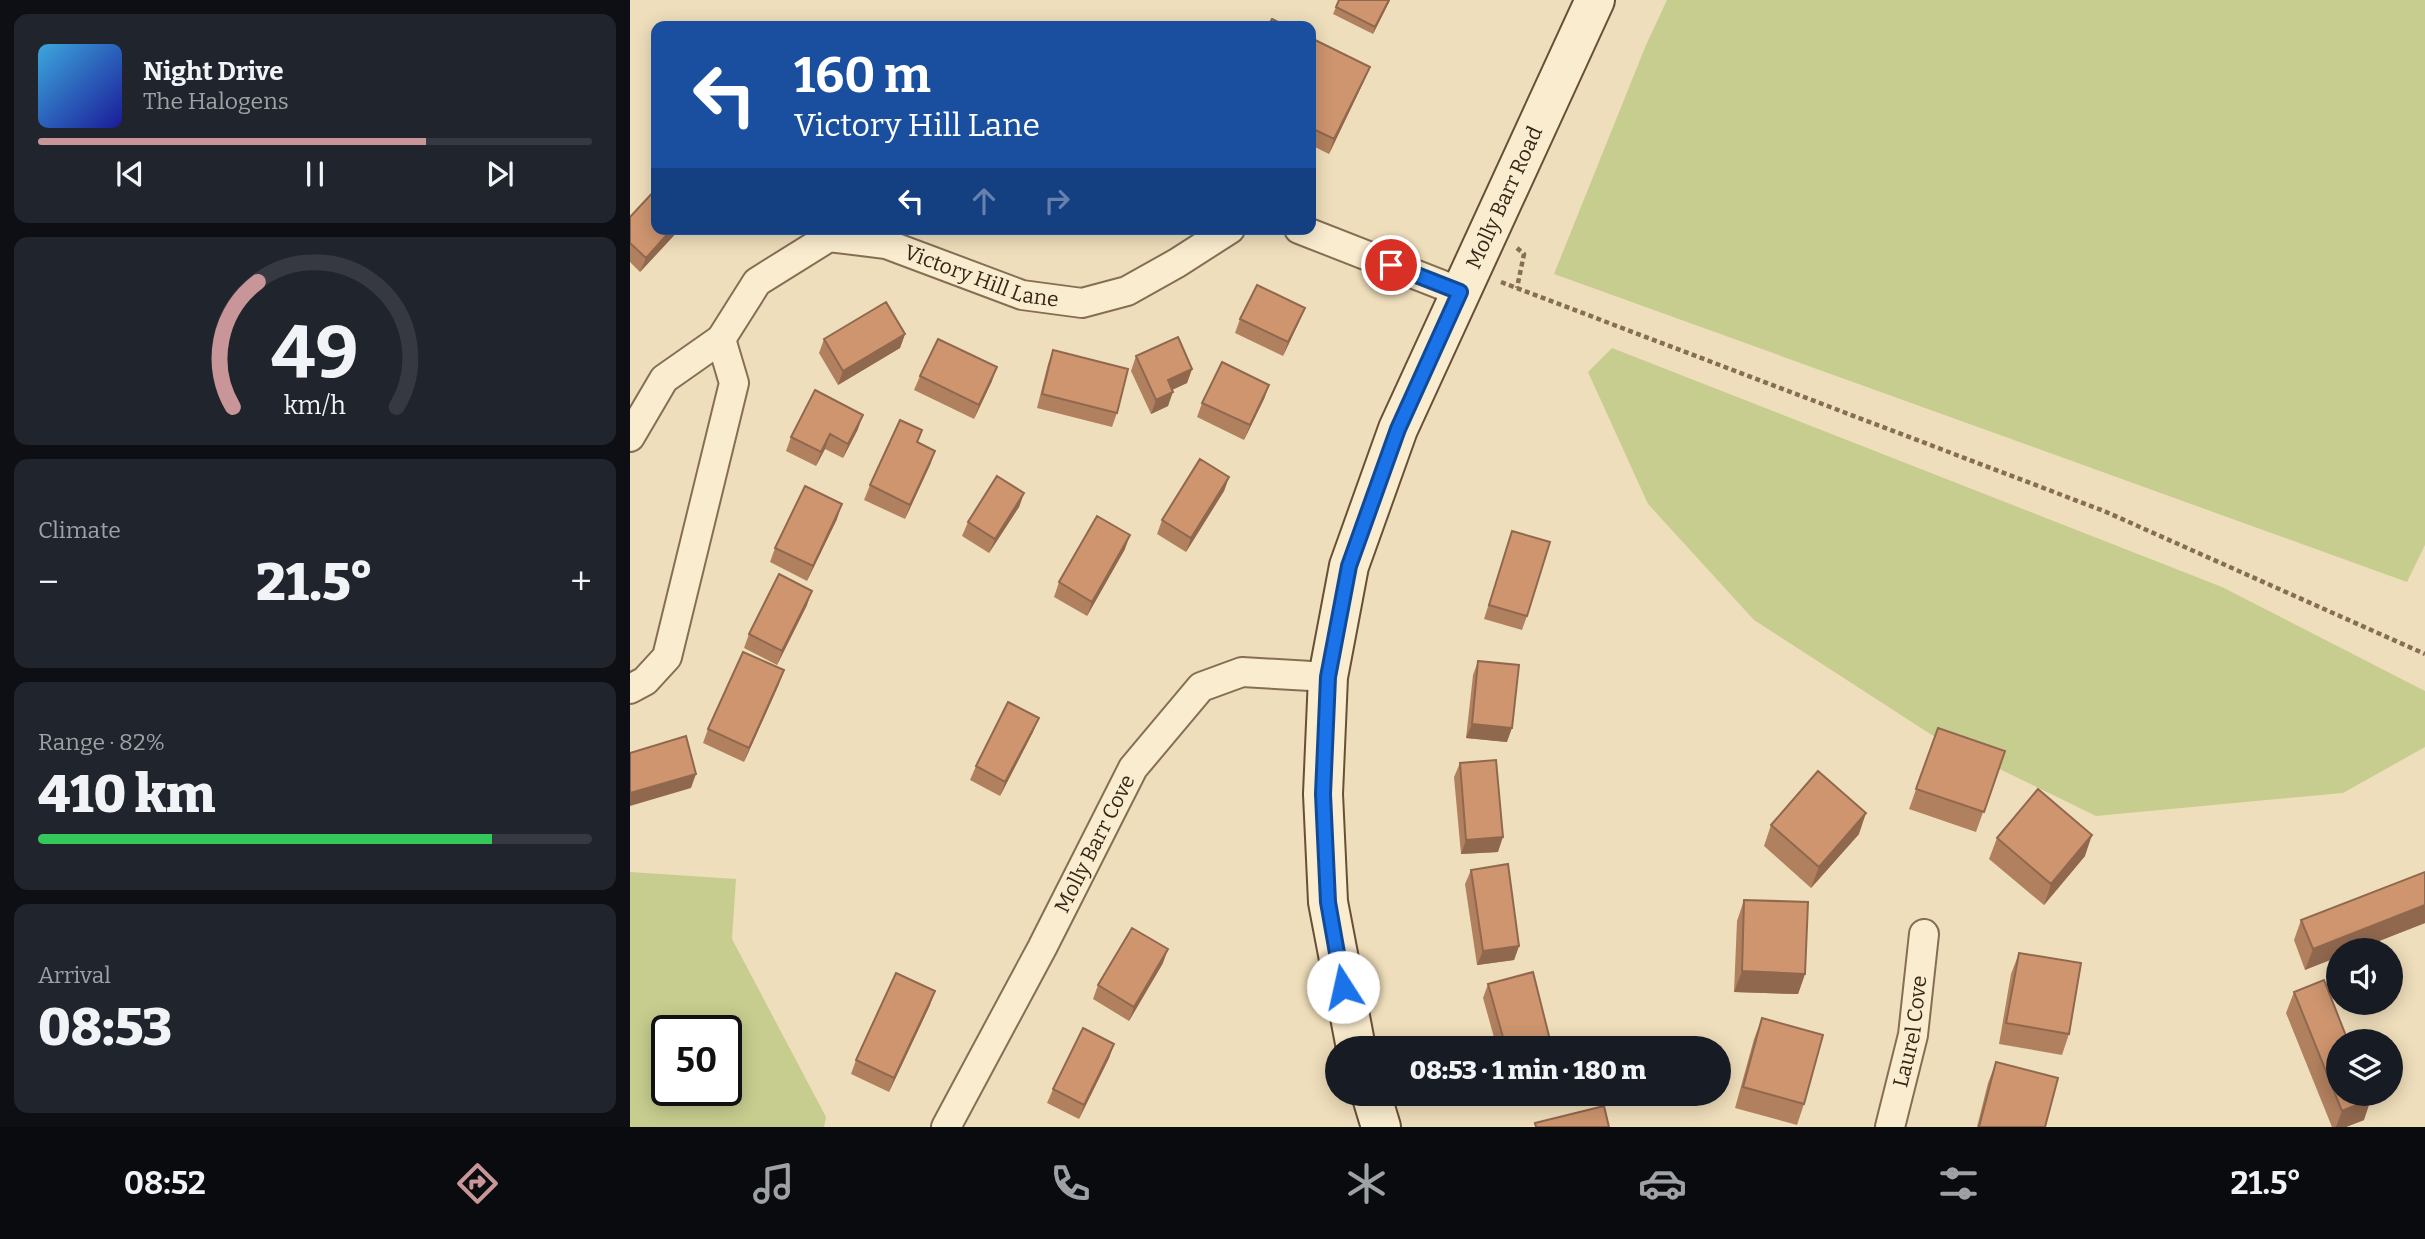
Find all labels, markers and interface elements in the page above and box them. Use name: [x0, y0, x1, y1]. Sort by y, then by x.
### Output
text: 160 m: [794, 46, 931, 105]
icon: left: [679, 49, 770, 140]
text: Night Drive: [143, 56, 284, 87]
text: The Halogens: [143, 87, 289, 115]
text: Victory Hill Lane: [794, 106, 1040, 144]
street label: Molly Barr Road: [1460, 122, 1548, 273]
icon: previous: [111, 155, 149, 193]
icon: pause: [296, 155, 334, 193]
icon: next: [481, 155, 519, 193]
icon: left: [892, 182, 930, 220]
icon: ahead: [965, 182, 1003, 220]
icon: right: [1038, 182, 1076, 220]
pin: [1361, 235, 1421, 295]
street label: Victory Hill Lane: [901, 239, 1060, 313]
icon: arrive: [1372, 246, 1410, 284]
text: 49: [271, 309, 359, 396]
text: km/h: [284, 391, 346, 421]
text: Climate: [38, 516, 121, 544]
text: 21.5°: [256, 551, 373, 614]
text: −: [38, 559, 59, 605]
text: +: [570, 559, 592, 605]
text: Range · 82%: [38, 728, 165, 756]
text: 410 km: [38, 763, 216, 826]
street label: Molly Barr Cove: [1049, 770, 1141, 917]
map controls: [2326, 938, 2403, 1106]
button: sound: [2326, 938, 2403, 1015]
position arrow: [1306, 950, 1380, 1024]
text: Arrival: [38, 961, 111, 989]
street label: Laurel Cove: [1887, 974, 1932, 1090]
text: 08:53: [38, 996, 172, 1059]
speed limit sign: 50: [651, 1015, 742, 1106]
button: layers: [2326, 1029, 2403, 1106]
text: 08:53 · 1 min · 180 m: [1410, 1055, 1646, 1086]
icon: directions: [453, 1159, 502, 1208]
icon: music: [749, 1159, 798, 1208]
icon: phone: [1046, 1159, 1095, 1208]
icon: climate: [1342, 1159, 1391, 1208]
icon: car: [1638, 1159, 1687, 1208]
icon: filters: [1934, 1159, 1983, 1208]
text: 08:52: [124, 1164, 206, 1202]
text: 21.5°: [2231, 1164, 2301, 1202]

